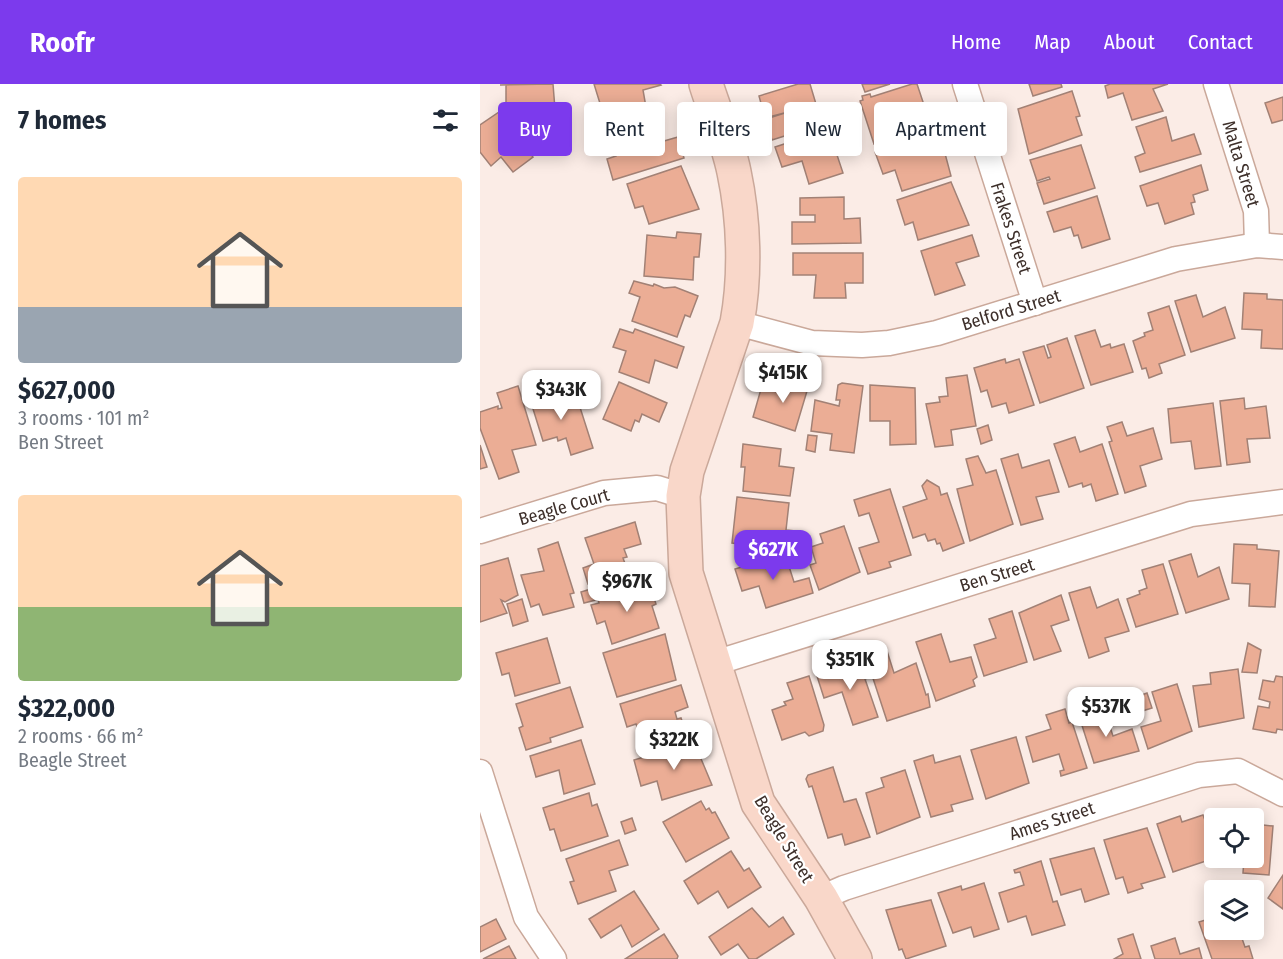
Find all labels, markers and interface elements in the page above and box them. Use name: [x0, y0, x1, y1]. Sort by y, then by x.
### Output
text: Roofr: [30, 26, 95, 59]
text: Home: [951, 29, 1001, 55]
text: Map: [1034, 29, 1071, 55]
text: About: [1104, 29, 1155, 55]
text: Contact: [1188, 29, 1253, 55]
chip: Buy: [498, 102, 572, 156]
chip: Rent: [584, 102, 665, 156]
chip: Filters: [677, 102, 772, 156]
chip: New: [784, 102, 862, 156]
chip: Apartment: [874, 102, 1007, 156]
icon: filters: [429, 104, 462, 137]
text: 7 homes: [18, 105, 106, 136]
street label: Malta Street: [1217, 118, 1265, 210]
street label: Frakes Street: [986, 179, 1036, 277]
icon: home: [186, 216, 294, 324]
street label: Belford Street: [959, 285, 1063, 335]
pin: $415K: [741, 353, 825, 404]
text: $415K: [759, 360, 807, 384]
pin: $343K: [519, 370, 603, 421]
text: $627,000: [18, 375, 115, 406]
text: $343K: [536, 377, 586, 401]
text: 3 rooms · 101 m²: [18, 406, 149, 430]
text: Ben Street: [18, 430, 103, 454]
street label: Beagle Court: [516, 484, 612, 530]
pin: $627K: [731, 530, 815, 581]
icon: home: [186, 534, 294, 642]
text: $627K: [748, 537, 798, 561]
street label: Ben Street: [957, 553, 1037, 597]
pin: $967K: [585, 562, 669, 613]
text: $967K: [602, 569, 652, 593]
pin: $351K: [808, 640, 892, 691]
text: $351K: [826, 647, 874, 671]
pin: $537K: [1064, 687, 1148, 738]
text: $322,000: [18, 693, 115, 724]
text: $537K: [1081, 694, 1131, 718]
pin: $322K: [632, 720, 716, 771]
text: 2 rooms · 66 m²: [18, 724, 144, 748]
text: $322K: [649, 727, 699, 751]
text: Beagle Street: [18, 748, 127, 772]
street label: Beagle Street: [749, 791, 819, 887]
street label: Ames Street: [1007, 797, 1098, 845]
map controls: [1204, 808, 1264, 940]
button: locate: [1204, 808, 1264, 868]
button: layers: [1204, 880, 1264, 940]

